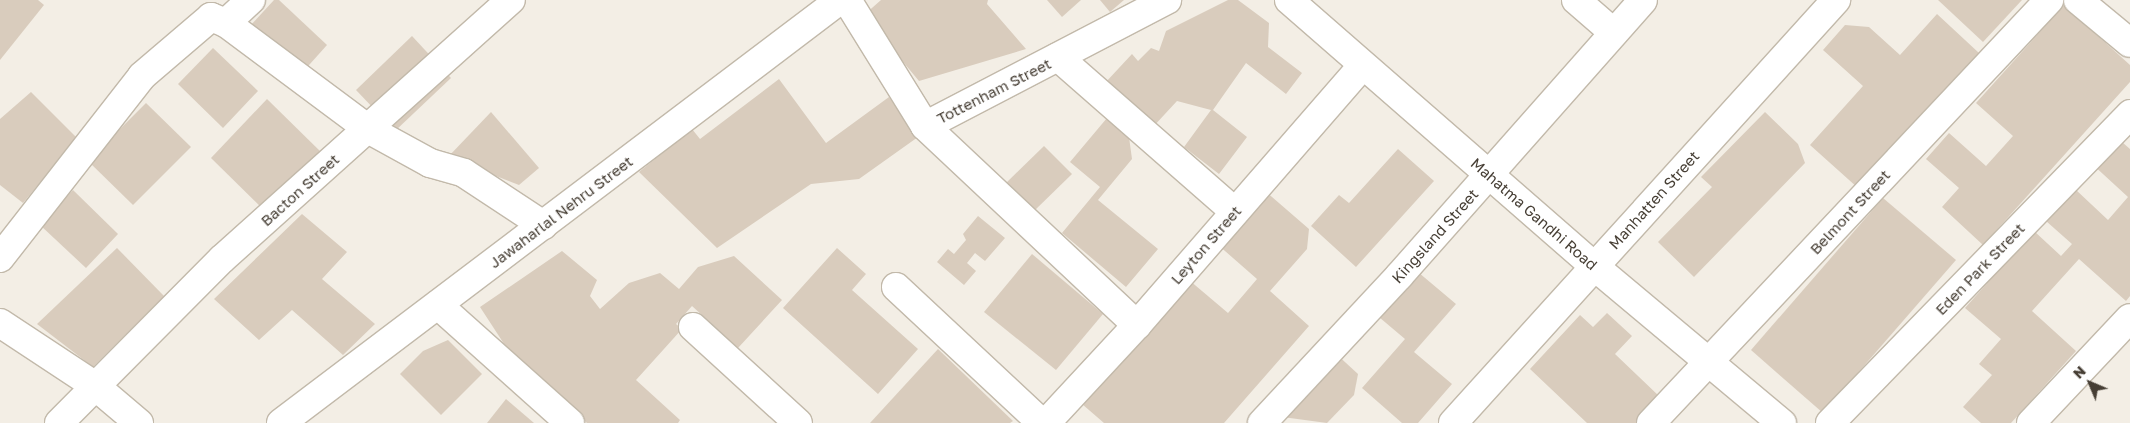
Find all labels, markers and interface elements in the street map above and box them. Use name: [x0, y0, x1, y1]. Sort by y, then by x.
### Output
street label: Tottenham Street: [934, 54, 1054, 128]
street label: Manhatten Street: [1605, 147, 1703, 253]
street label: Bacton Street: [257, 150, 343, 230]
street label: Jawaharlal Nehru Street: [486, 152, 636, 272]
street label: Mahatma Gandhi Road: [1467, 154, 1601, 274]
street label: Belmont Street: [1806, 166, 1894, 258]
street label: Kingsland Street: [1388, 185, 1482, 287]
street label: Leyton Street: [1167, 202, 1245, 288]
street label: Eden Park Street: [1932, 219, 2028, 319]
north arrow: [2065, 358, 2115, 408]
text: N: [2069, 362, 2089, 382]

